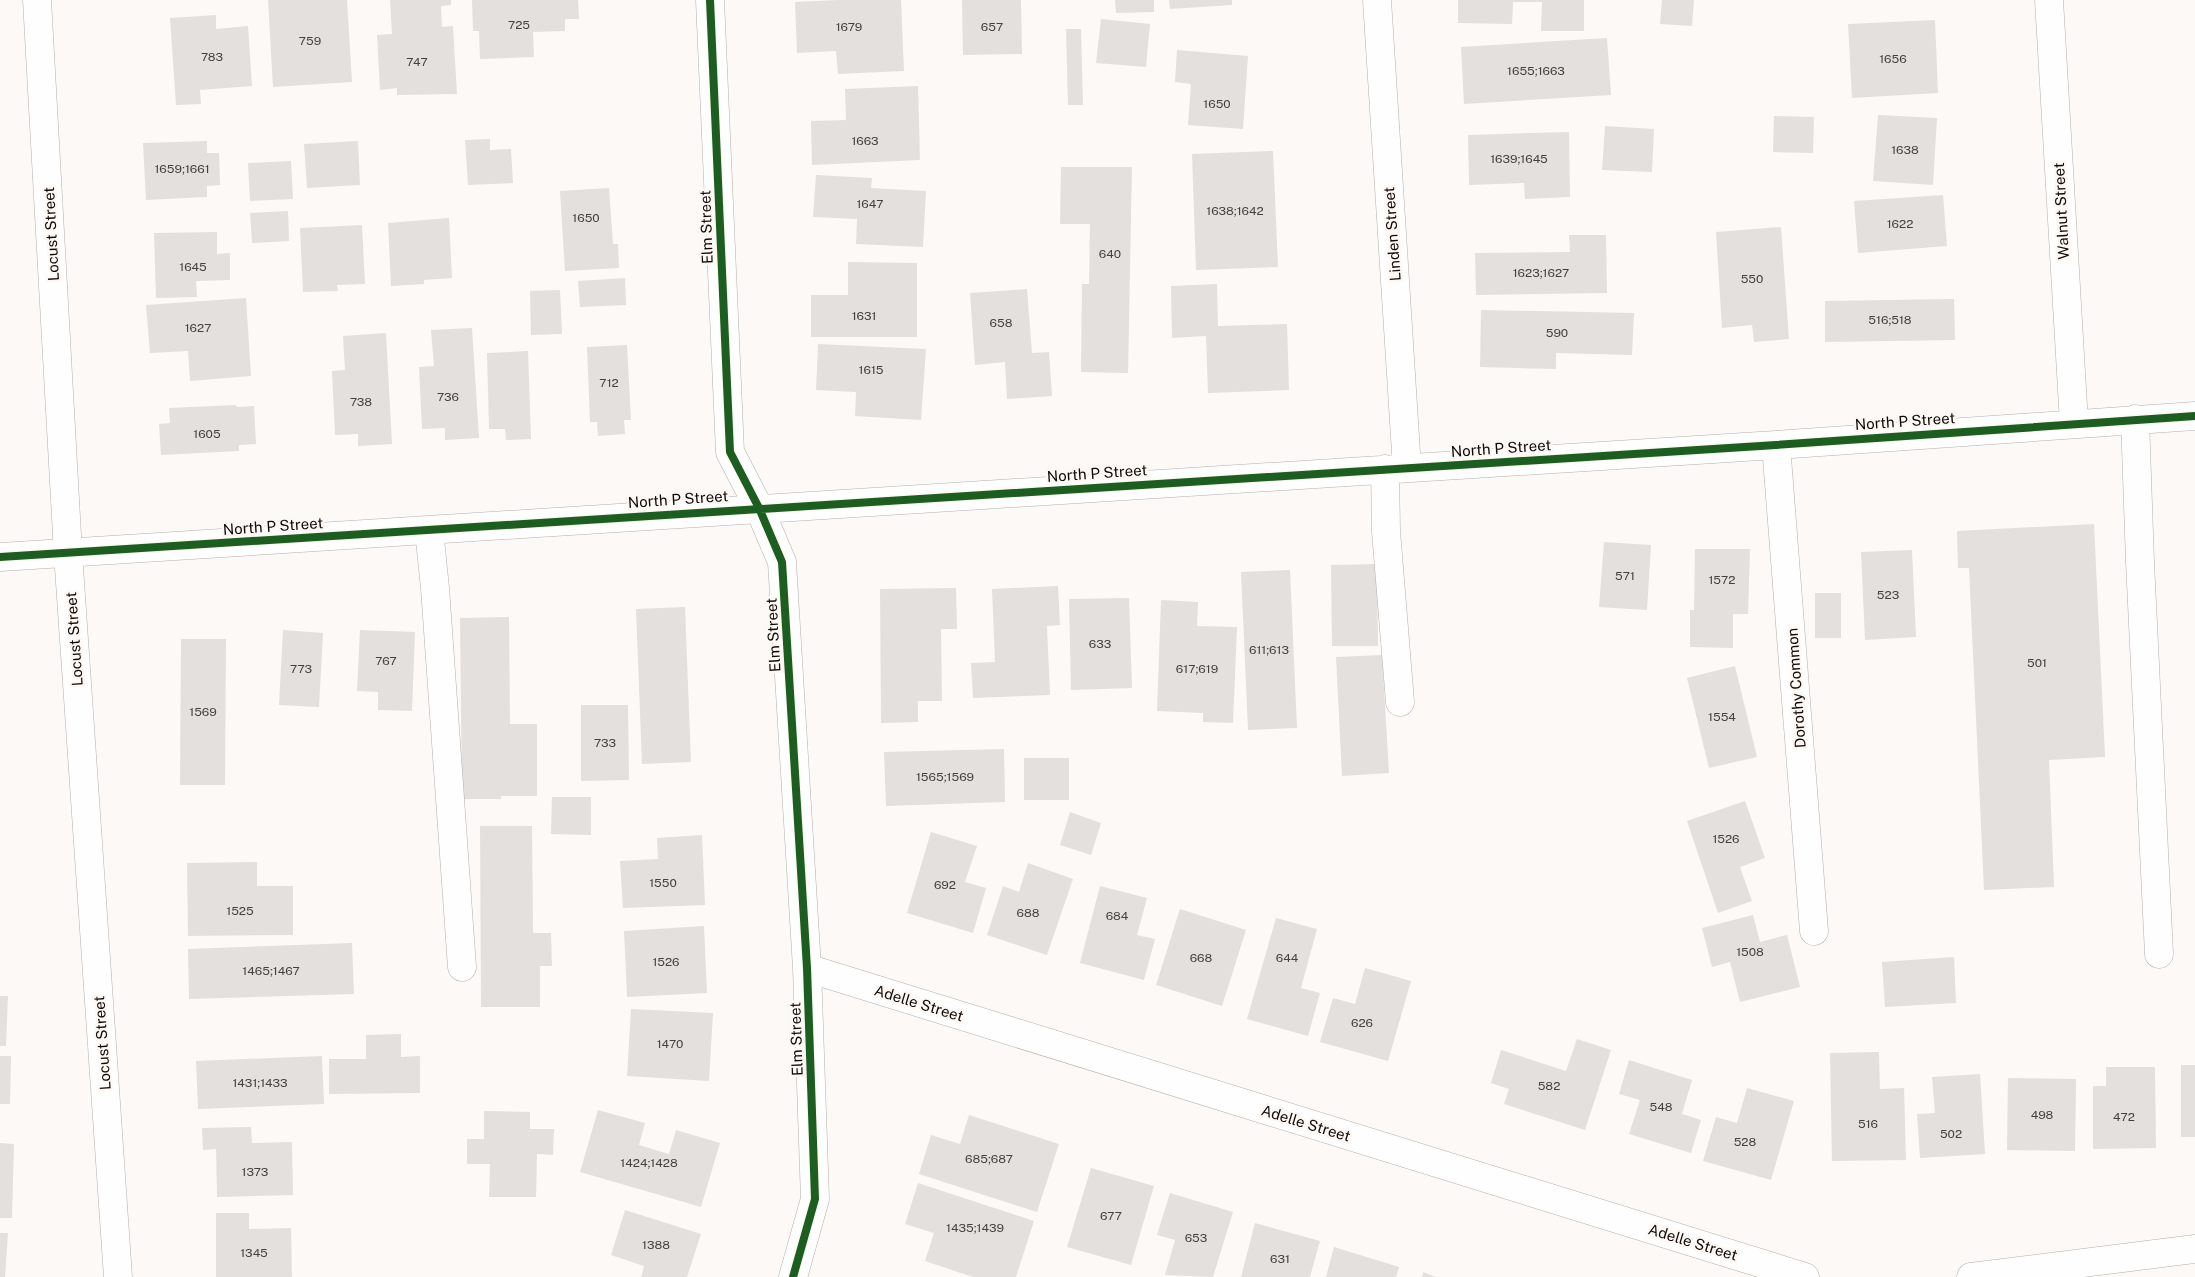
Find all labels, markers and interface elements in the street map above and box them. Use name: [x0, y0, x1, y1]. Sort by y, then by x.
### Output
house number: 725: [508, 18, 530, 32]
house number: 1679: [836, 20, 862, 34]
house number: 657: [981, 20, 1003, 34]
house number: 759: [299, 34, 321, 48]
house number: 783: [201, 50, 223, 64]
house number: 1656: [1879, 52, 1907, 66]
house number: 747: [406, 55, 428, 69]
house number: 1655;1663: [1507, 64, 1565, 78]
house number: 1650: [1203, 97, 1231, 111]
house number: 1663: [851, 134, 879, 148]
house number: 1638: [1891, 143, 1919, 157]
house number: 1639;1645: [1490, 152, 1548, 166]
house number: 1659;1661: [154, 162, 210, 176]
street label: Walnut Street: [2050, 162, 2072, 260]
street label: Locust Street: [40, 186, 62, 282]
street label: Linden Street: [1380, 186, 1404, 282]
street label: Elm Street: [696, 190, 716, 264]
house number: 1647: [856, 197, 884, 211]
house number: 1638;1642: [1206, 204, 1264, 218]
house number: 1650: [572, 211, 600, 225]
house number: 1622: [1887, 217, 1913, 231]
house number: 640: [1099, 247, 1121, 261]
house number: 1645: [179, 260, 207, 274]
house number: 1623;1627: [1513, 266, 1569, 280]
house number: 550: [1741, 272, 1763, 286]
house number: 1631: [852, 309, 876, 323]
house number: 516;518: [1868, 313, 1912, 327]
house number: 658: [990, 316, 1013, 330]
house number: 1627: [185, 321, 211, 335]
house number: 590: [1546, 326, 1568, 340]
house number: 1615: [859, 363, 884, 377]
house number: 712: [599, 376, 619, 390]
house number: 736: [437, 390, 459, 404]
house number: 738: [350, 395, 372, 409]
street label: North P Street: [1854, 409, 1956, 433]
house number: 1605: [193, 427, 221, 441]
street label: North P Street: [1450, 436, 1552, 460]
street label: North P Street: [1046, 461, 1148, 485]
street label: North P Street: [627, 487, 729, 511]
street label: North P Street: [222, 514, 324, 538]
house number: 571: [1615, 569, 1635, 583]
house number: 1572: [1708, 573, 1736, 587]
house number: 523: [1877, 588, 1899, 602]
street label: Locust Street: [62, 591, 86, 687]
street label: Elm Street: [763, 597, 783, 672]
street label: Dorothy Common: [1783, 627, 1809, 749]
house number: 633: [1089, 637, 1111, 651]
house number: 611;613: [1249, 643, 1289, 657]
house number: 767: [375, 654, 397, 668]
house number: 501: [2027, 656, 2047, 670]
house number: 773: [290, 662, 312, 676]
house number: 617;619: [1176, 662, 1218, 676]
house number: 1569: [189, 705, 217, 719]
house number: 1554: [1708, 710, 1736, 724]
house number: 733: [594, 736, 616, 750]
house number: 1565;1569: [916, 770, 974, 784]
house number: 1526: [1712, 832, 1740, 846]
house number: 1550: [649, 876, 677, 890]
house number: 692: [934, 878, 956, 892]
house number: 1525: [226, 904, 254, 918]
house number: 688: [1017, 906, 1040, 920]
house number: 684: [1106, 909, 1129, 923]
house number: 1508: [1736, 945, 1764, 959]
house number: 668: [1190, 951, 1213, 965]
house number: 644: [1276, 951, 1299, 965]
house number: 1526: [652, 955, 680, 969]
house number: 1465;1467: [242, 964, 300, 978]
street label: Adelle Street: [872, 981, 966, 1025]
street label: Locust Street: [90, 995, 114, 1091]
street label: Elm Street: [786, 1002, 806, 1076]
house number: 626: [1351, 1016, 1373, 1030]
house number: 1470: [657, 1037, 683, 1051]
house number: 1431;1433: [232, 1076, 288, 1090]
house number: 582: [1538, 1079, 1560, 1093]
house number: 548: [1650, 1100, 1673, 1114]
street label: Adelle Street: [1259, 1101, 1353, 1145]
house number: 498: [2031, 1108, 2054, 1122]
house number: 472: [2113, 1110, 2135, 1124]
house number: 516: [1858, 1117, 1878, 1131]
house number: 502: [1940, 1127, 1962, 1141]
house number: 528: [1734, 1135, 1757, 1149]
house number: 685;687: [965, 1152, 1013, 1166]
house number: 1424;1428: [620, 1156, 678, 1170]
house number: 1373: [242, 1165, 268, 1179]
house number: 677: [1100, 1209, 1122, 1223]
street label: Adelle Street: [1646, 1220, 1740, 1264]
house number: 1435;1439: [946, 1221, 1004, 1235]
house number: 653: [1185, 1231, 1207, 1245]
house number: 1388: [642, 1238, 670, 1252]
house number: 1345: [240, 1246, 268, 1260]
house number: 631: [1270, 1252, 1290, 1266]

